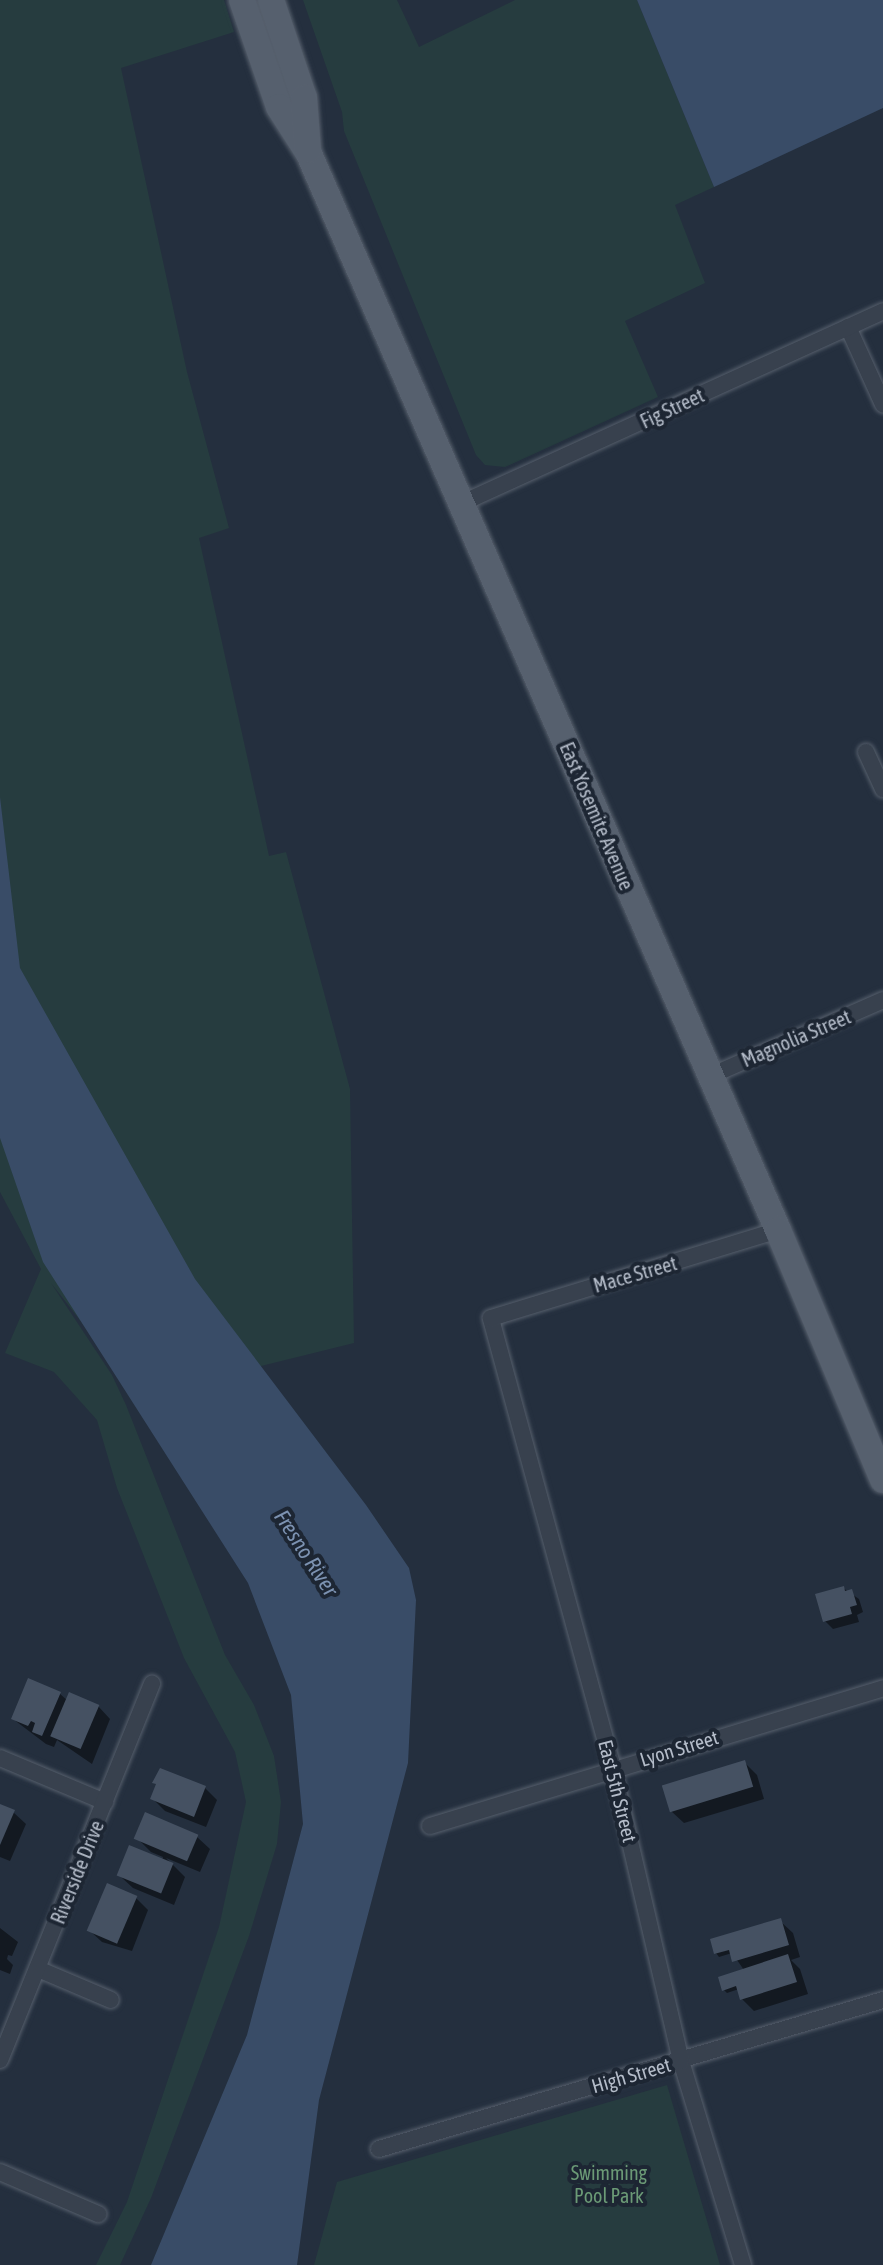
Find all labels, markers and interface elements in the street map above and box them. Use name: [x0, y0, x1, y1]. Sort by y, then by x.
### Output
street label: Fig Street: [636, 383, 708, 433]
street label: East Yosemite Avenue: [555, 738, 639, 894]
street label: Magnolia Street: [738, 1004, 854, 1072]
street label: Mace Street: [590, 1251, 680, 1297]
water label: Fresno River: [268, 1505, 344, 1601]
street label: Lyon Street: [637, 1725, 721, 1771]
street label: East 5th Street: [594, 1737, 642, 1845]
street label: Riverside Drive: [45, 1817, 109, 1927]
street label: High Street: [589, 2052, 673, 2098]
park label: Swimming Pool Park: [571, 2161, 647, 2208]

